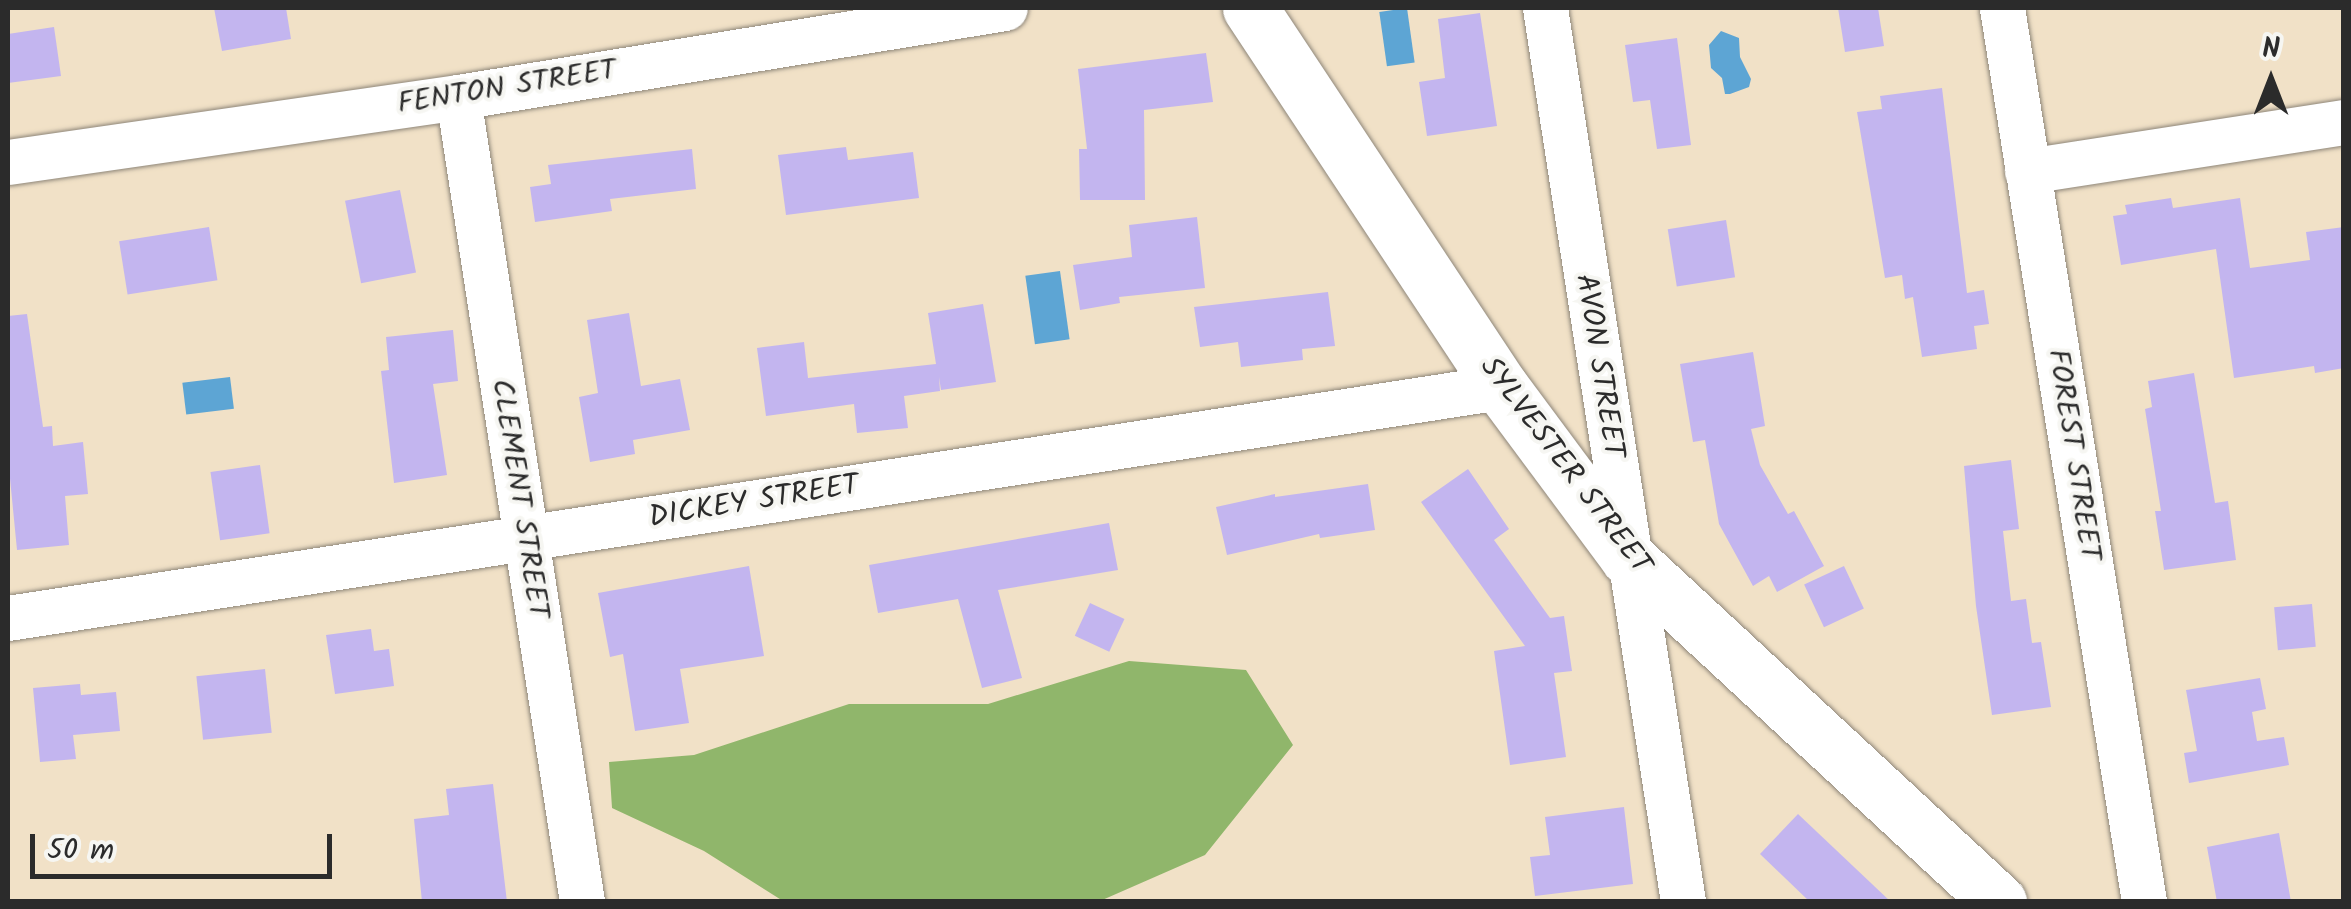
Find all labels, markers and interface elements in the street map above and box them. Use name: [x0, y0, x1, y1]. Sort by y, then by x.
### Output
text: N: [2262, 27, 2280, 72]
north arrow: [2221, 30, 2321, 130]
street label: FENTON STREET: [395, 53, 619, 123]
street label: AVON STREET: [1567, 272, 1631, 460]
street label: FOREST STREET: [2038, 347, 2108, 563]
street label: SYLVESTER STREET: [1472, 350, 1658, 582]
street label: CLEMENT STREET: [482, 377, 556, 621]
street label: DICKEY STREET: [647, 468, 861, 536]
scale bar: [35, 814, 338, 876]
text: 50 m: [47, 827, 114, 875]

